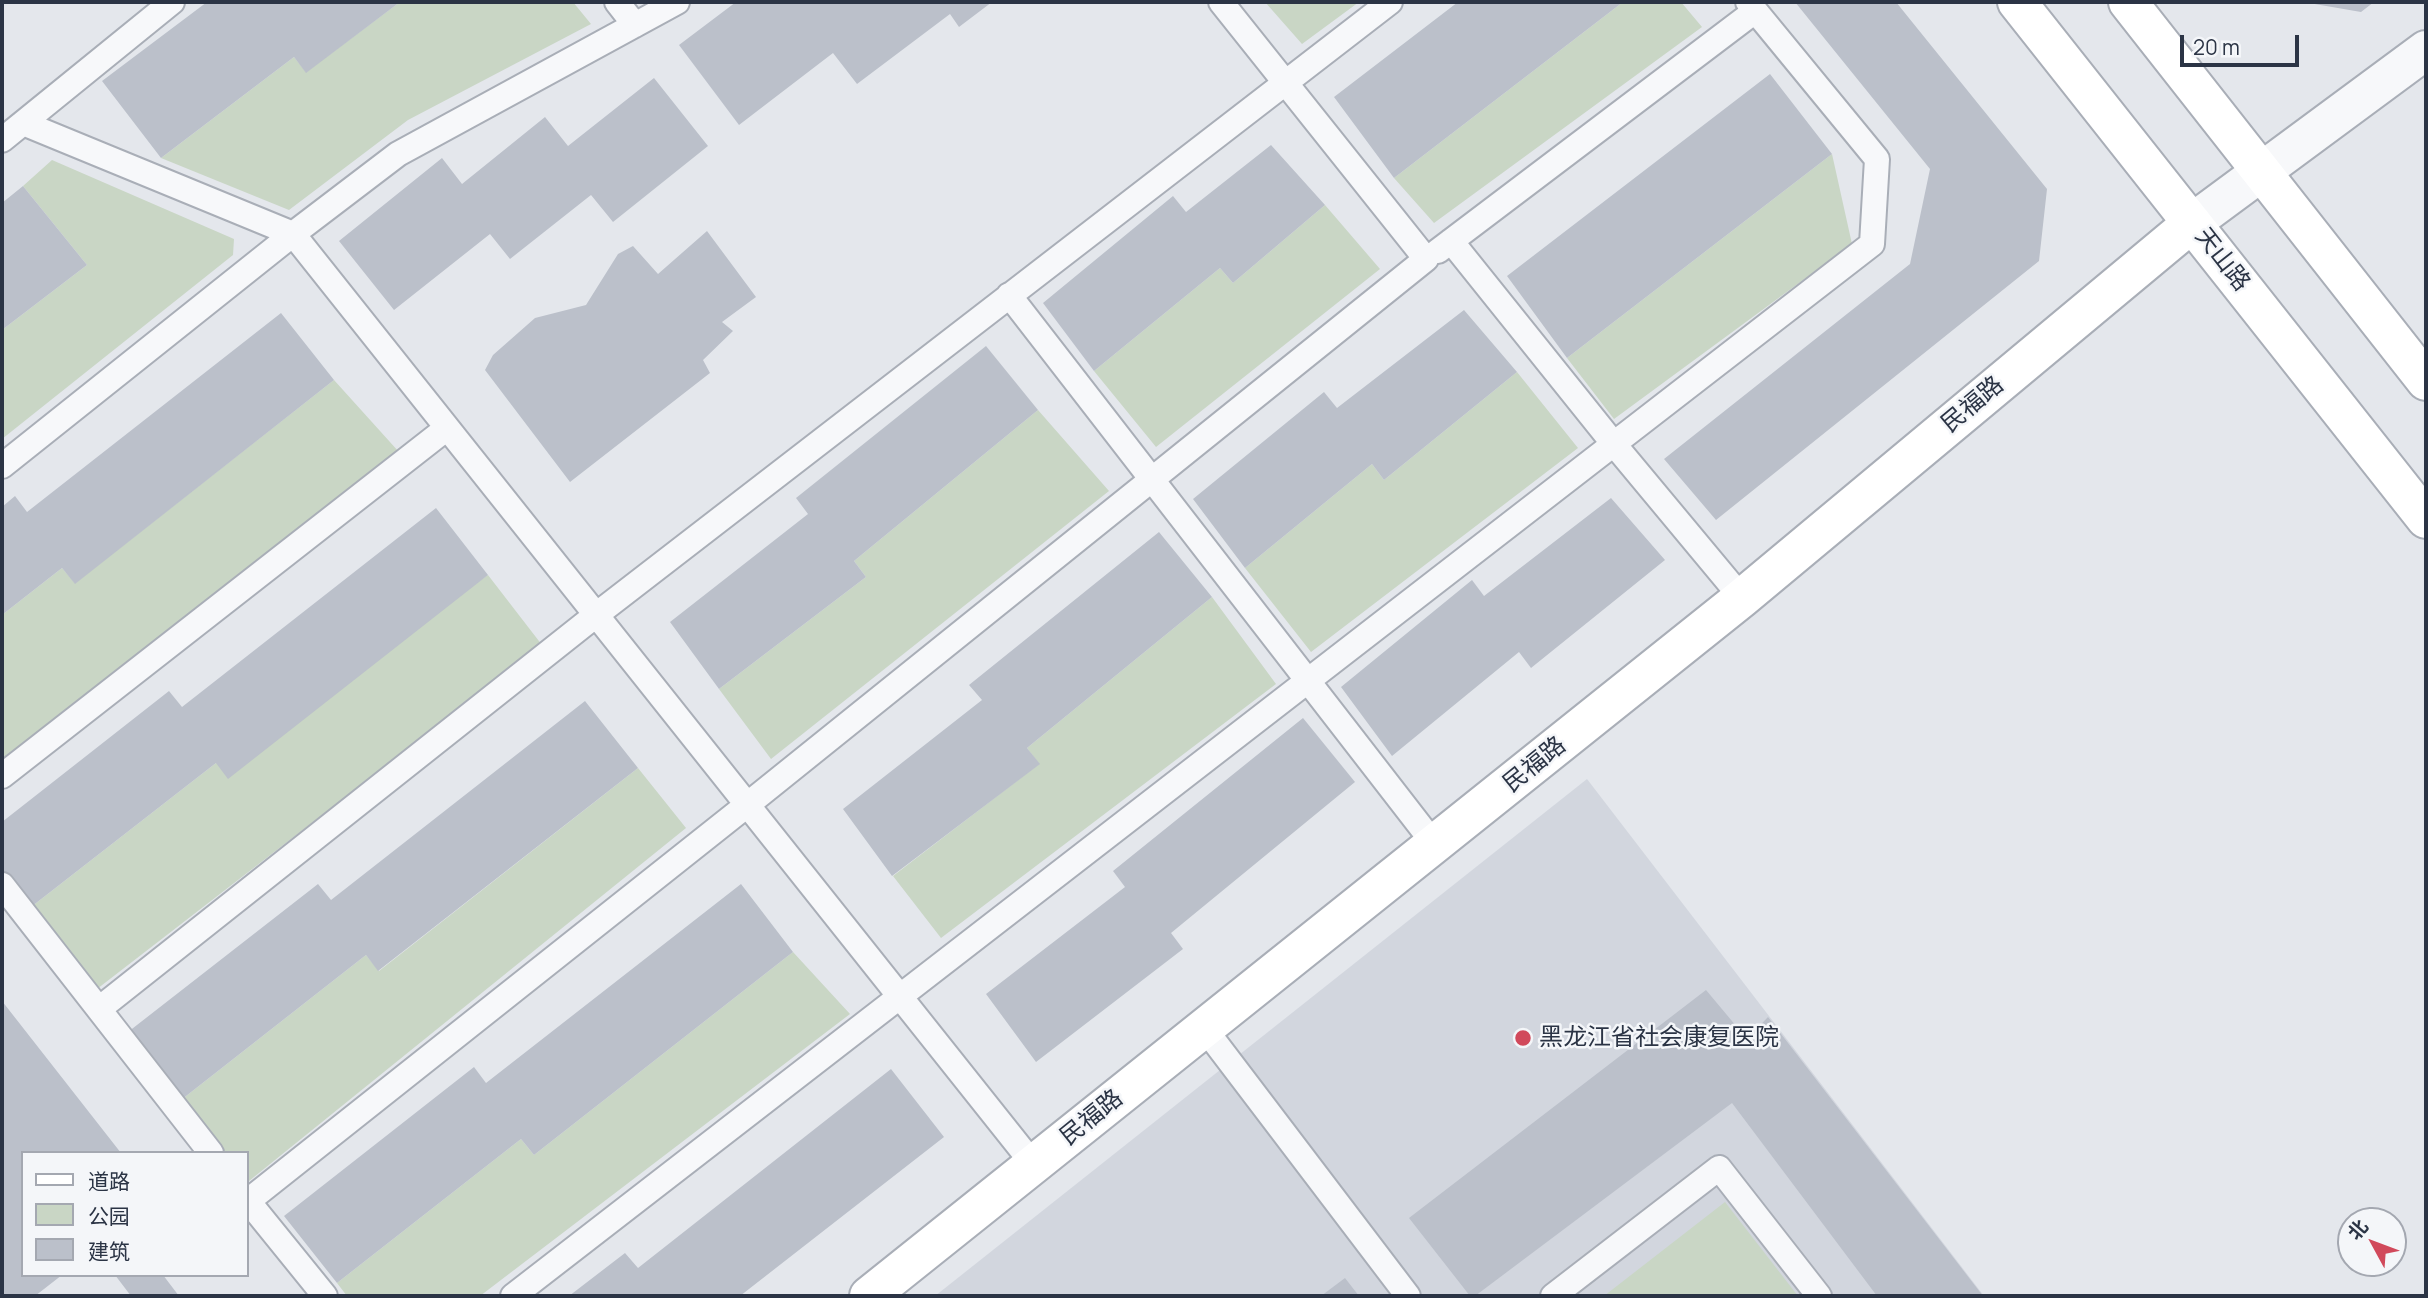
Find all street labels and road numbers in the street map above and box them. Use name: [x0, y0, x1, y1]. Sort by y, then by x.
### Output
street label: 天山路: [2188, 223, 2256, 297]
street label: 民福路: [1936, 371, 2010, 439]
street label: 民福路: [1498, 731, 1572, 799]
street label: 民福路: [1055, 1084, 1129, 1152]

